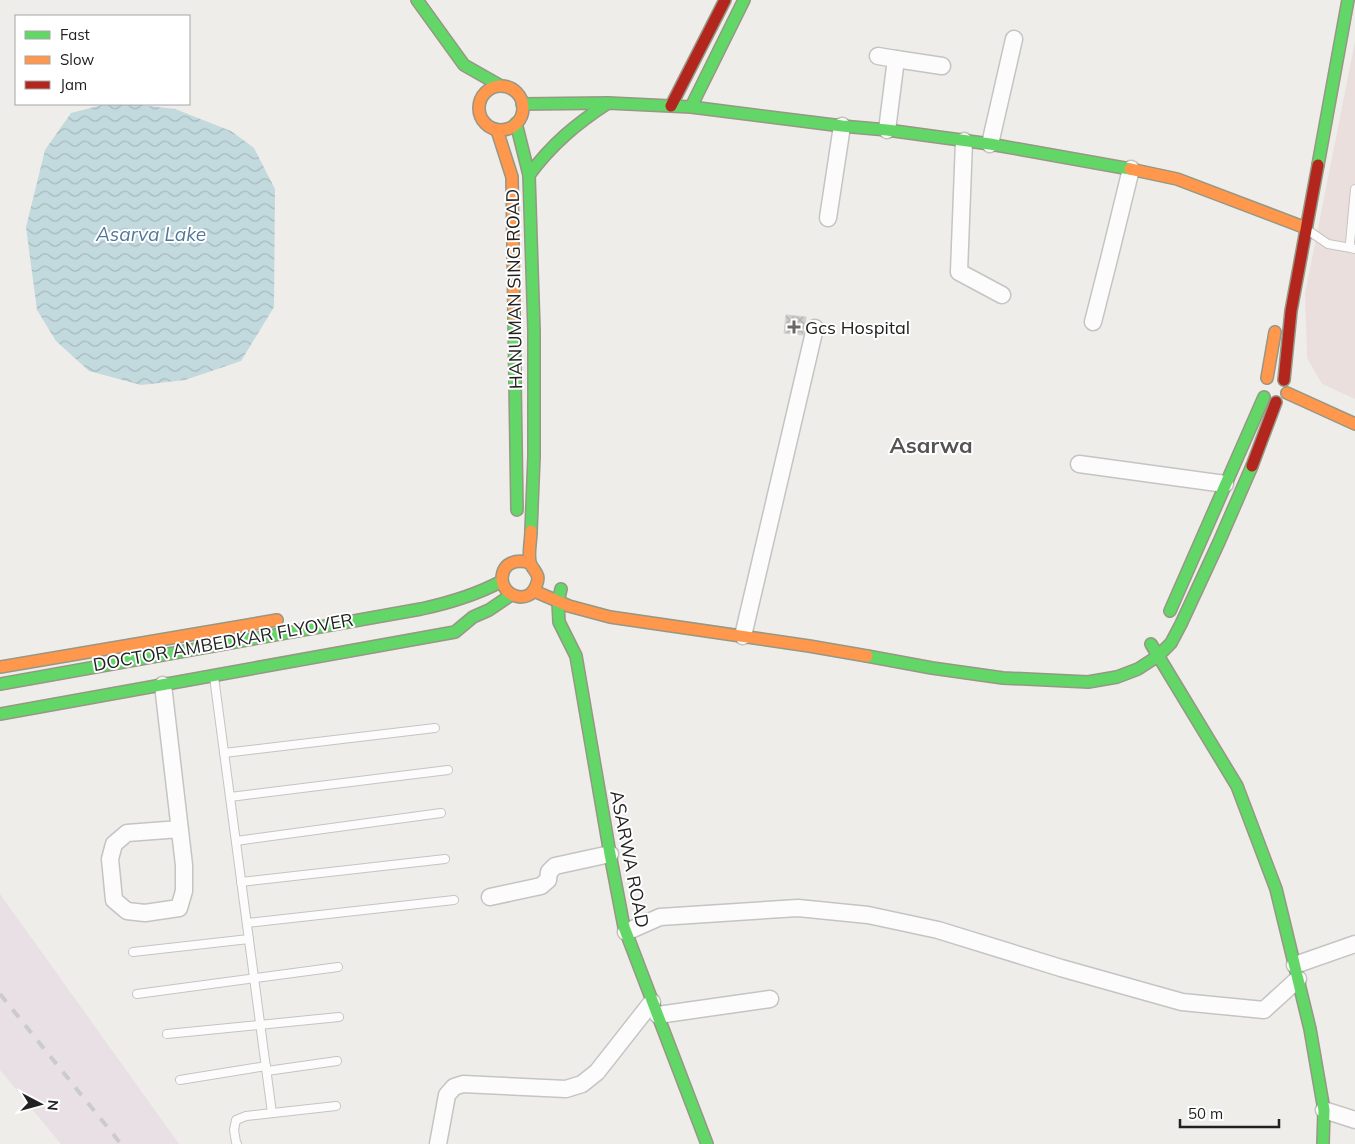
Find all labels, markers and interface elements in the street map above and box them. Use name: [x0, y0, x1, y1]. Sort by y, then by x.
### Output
legend: [15, 15, 190, 105]
text: Fast: [60, 25, 90, 44]
text: Slow: [60, 50, 94, 69]
text: Jam: [60, 75, 87, 94]
street label: HANUMAN SING ROAD: [501, 189, 527, 389]
water label: Asarva Lake: [95, 222, 206, 246]
place label: Gcs Hospital: [805, 316, 910, 339]
marker: Gcs Hospital: [787, 320, 801, 334]
district label: Asarwa: [889, 431, 973, 459]
street label: DOCTOR AMBEDKAR FLYOVER: [91, 608, 355, 676]
street label: ASARWA ROAD: [605, 788, 655, 930]
north arrow: [15, 1079, 65, 1129]
scale bar: [1180, 1096, 1279, 1128]
text: N: [43, 1099, 62, 1112]
text: 50 m: [1188, 1104, 1223, 1123]

